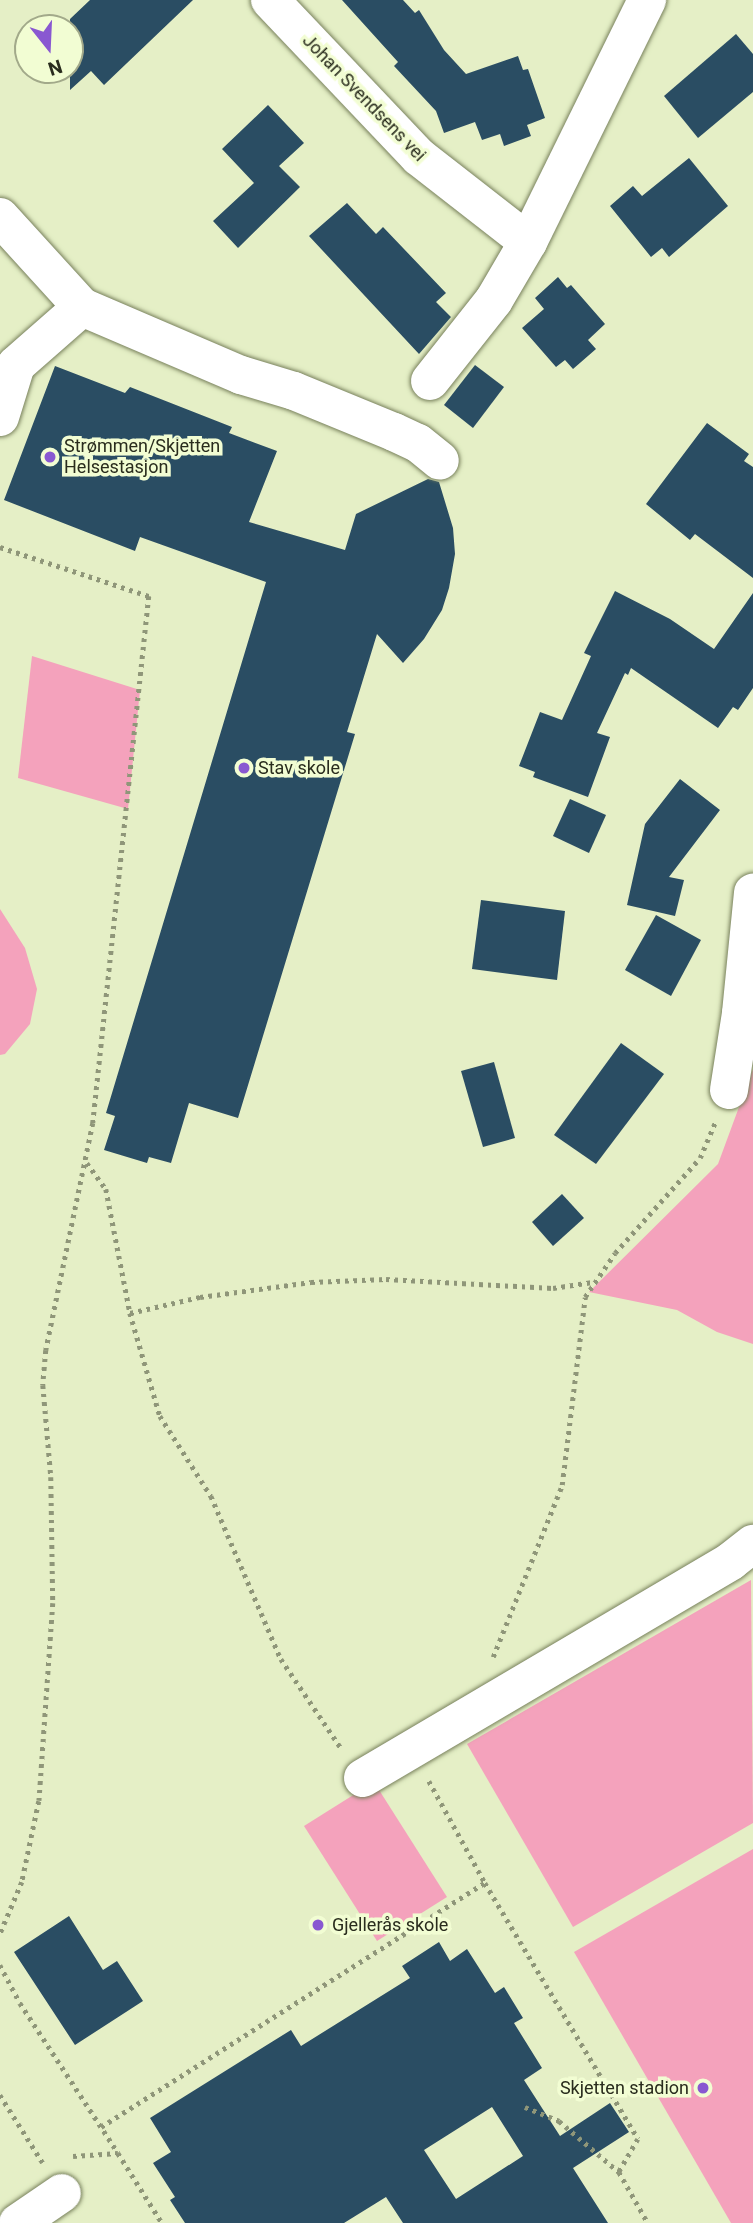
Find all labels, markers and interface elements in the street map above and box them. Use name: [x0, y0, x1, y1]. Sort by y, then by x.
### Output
north arrow: [14, 14, 84, 84]
street label: Johan Svendsens vei: [298, 30, 430, 166]
text: N: [45, 55, 65, 81]
place label: Strømmen/Skjetten Helsestasjon: [64, 436, 220, 478]
marker: Strømmen/Skjetten Helsestasjon: [42, 449, 58, 465]
place label: Stav skole: [258, 757, 340, 779]
marker: Stav skole: [236, 760, 252, 776]
place label: Gjellerås skole: [332, 1914, 448, 1936]
marker: Gjellerås skole: [310, 1917, 326, 1933]
place label: Skjetten stadion: [560, 2077, 689, 2099]
marker: Skjetten stadion: [695, 2080, 711, 2096]

